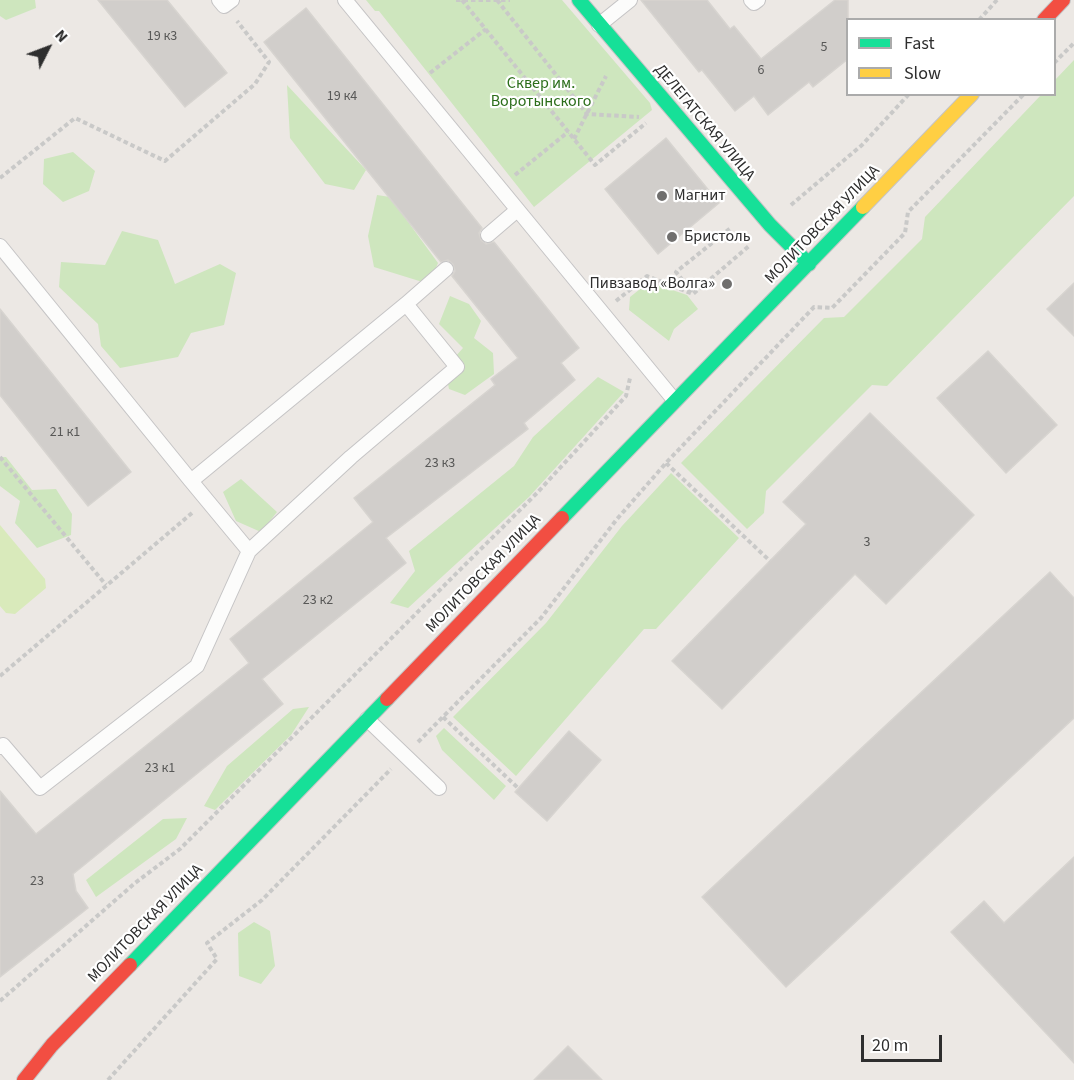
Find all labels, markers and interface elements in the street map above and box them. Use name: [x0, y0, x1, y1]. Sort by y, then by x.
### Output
north arrow: [18, 18, 78, 78]
legend: [846, 18, 1056, 96]
text: N: [50, 25, 73, 47]
house number: 19 к3: [147, 29, 177, 45]
text: Fast: [904, 31, 935, 56]
house number: 5: [821, 40, 827, 56]
street label: ДЕЛЕГАТСКАЯ УЛИЦА: [650, 61, 758, 185]
text: Slow: [904, 61, 941, 86]
house number: 6: [758, 63, 764, 79]
park label: Сквер им. Воротынского: [491, 74, 591, 112]
house number: 19 к4: [327, 89, 357, 105]
street label: МОЛИТОВСКАЯ УЛИЦА: [761, 162, 885, 288]
place label: Магнит: [674, 186, 726, 206]
marker: Магнит: [655, 189, 669, 203]
place label: Бристоль: [684, 227, 751, 247]
marker: Бристоль: [665, 230, 679, 244]
place label: Пивзавод «Волга»: [590, 274, 715, 294]
marker: Пивзавод «Волга»: [720, 277, 734, 291]
house number: 21 к1: [50, 425, 80, 441]
house number: 23 к3: [425, 456, 455, 472]
street label: МОЛИТОВСКАЯ УЛИЦА: [422, 511, 546, 637]
house number: 3: [864, 535, 870, 551]
house number: 23 к2: [303, 593, 333, 609]
house number: 23 к1: [145, 761, 175, 777]
street label: МОЛИТОВСКАЯ УЛИЦА: [84, 861, 208, 987]
house number: 23: [30, 874, 44, 890]
scale bar: [864, 1023, 945, 1061]
text: 20 m: [872, 1033, 908, 1058]

